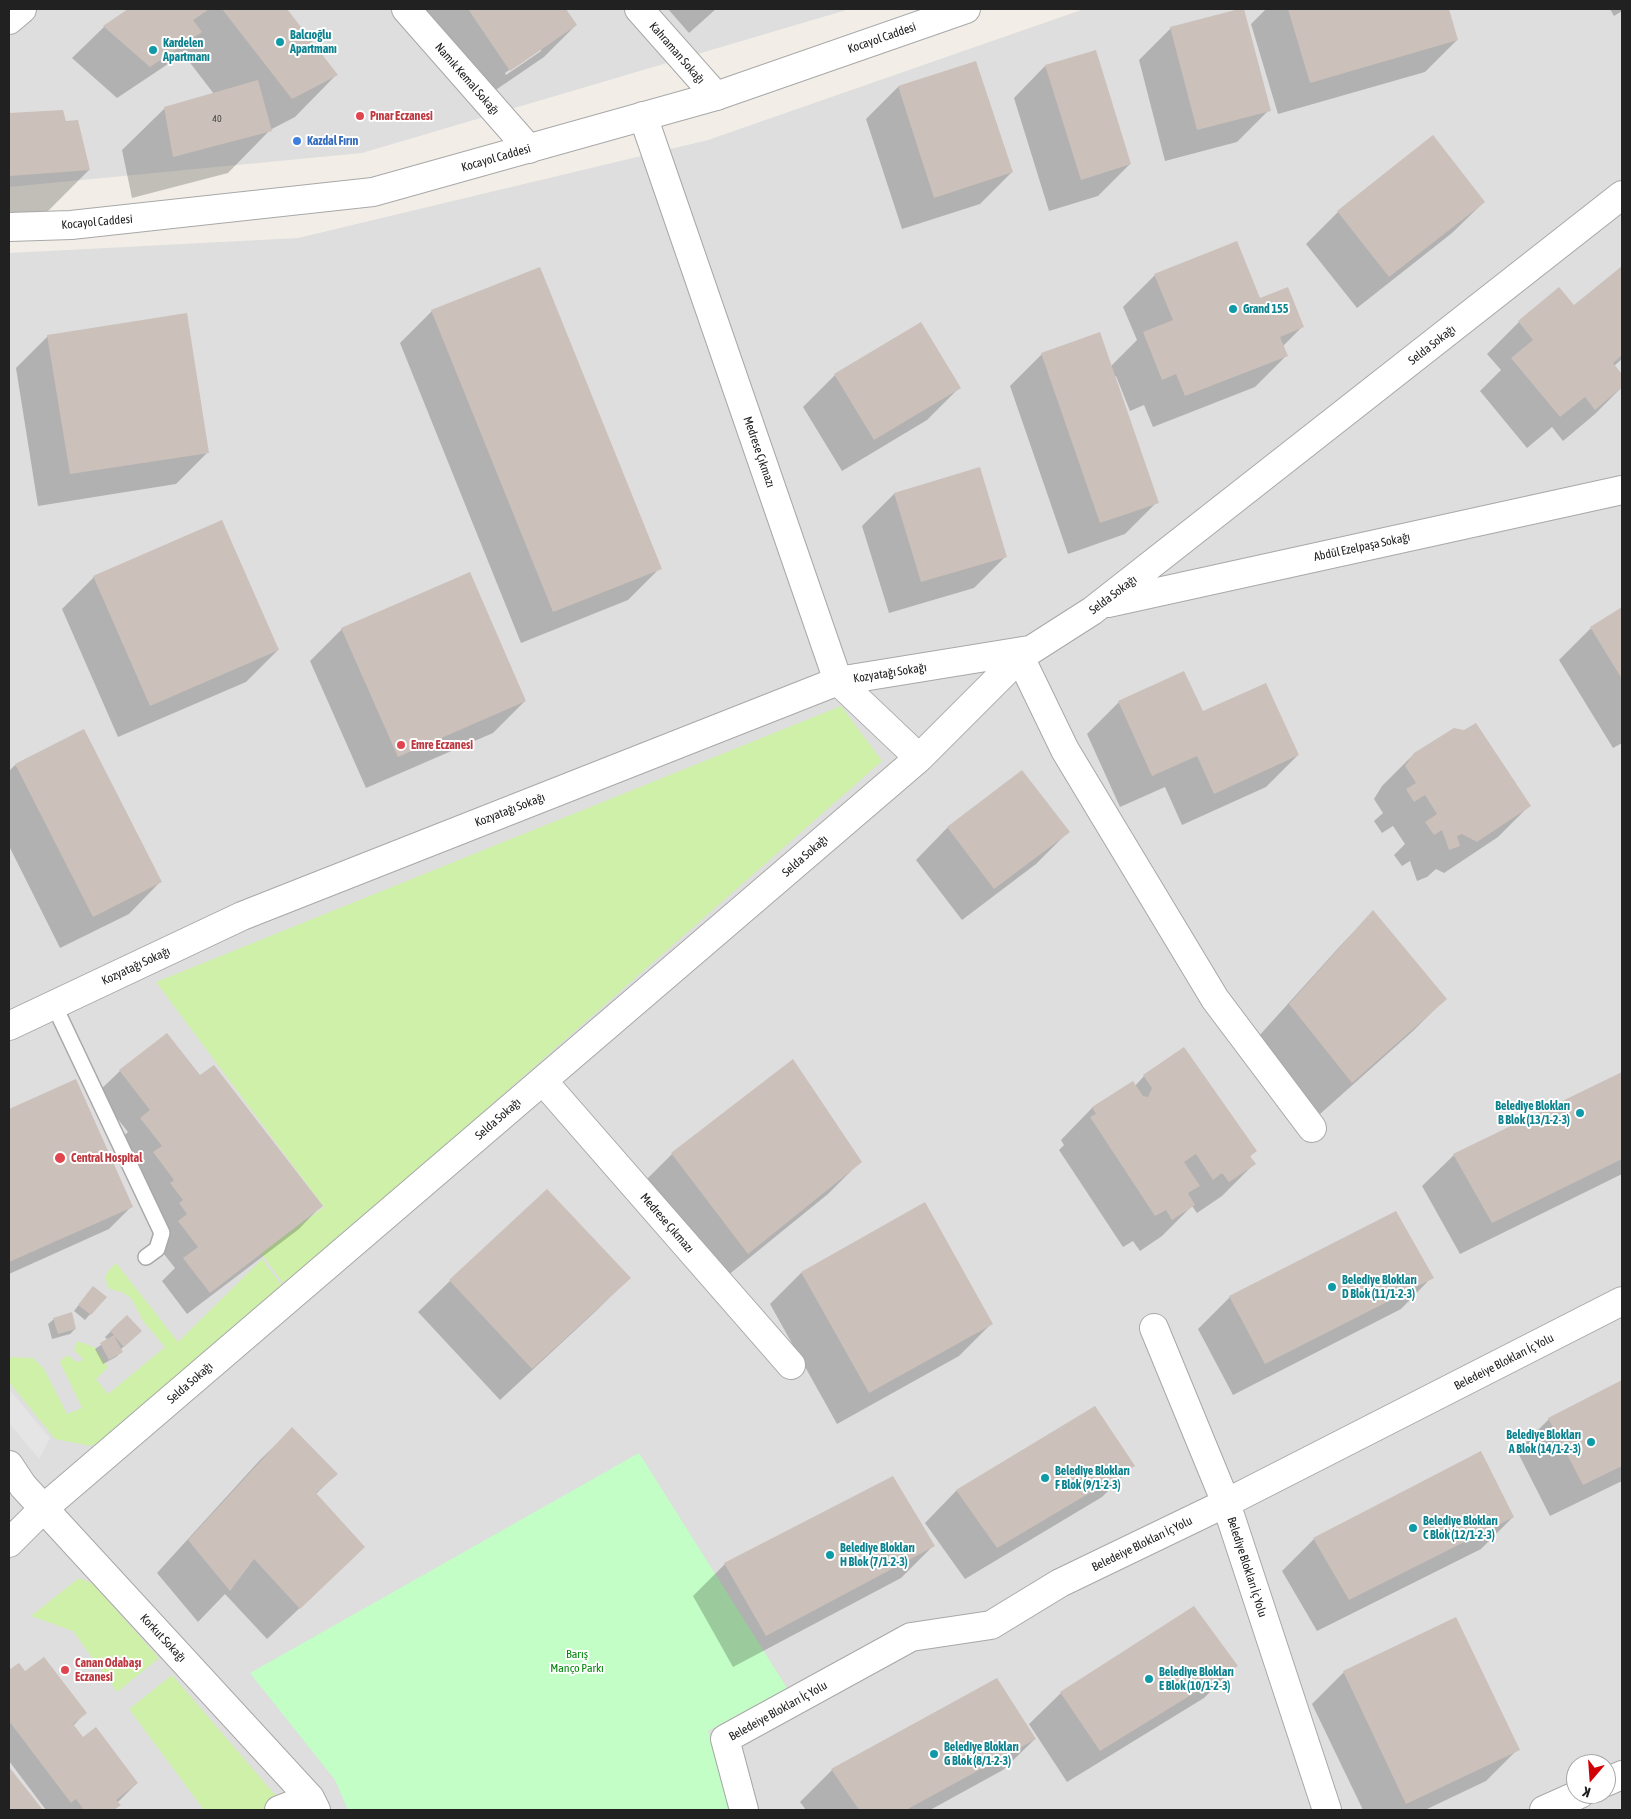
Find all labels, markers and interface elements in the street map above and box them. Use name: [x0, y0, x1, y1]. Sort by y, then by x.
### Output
street label: Kahraman Sokağı: [646, 19, 708, 87]
street label: Kocayol Caddesi: [846, 20, 918, 56]
place label: Balcıoğlu Apartmanı: [290, 28, 337, 56]
place label: Kardelen Apartmanı: [163, 36, 210, 64]
marker: Balcıoğlu Apartmanı: [274, 36, 286, 48]
street label: Namık Kemal Sokağı: [432, 40, 502, 118]
marker: Kardelen Apartmanı: [147, 44, 159, 56]
place label: Pınar Eczanesi: [370, 109, 433, 123]
marker: Pınar Eczanesi: [354, 110, 366, 122]
house number: 40: [212, 113, 222, 125]
place label: Kazdal Fırın: [307, 134, 358, 148]
marker: Kazdal Fırın: [291, 135, 303, 147]
street label: Kocayol Caddesi: [460, 141, 532, 175]
street label: Kocayol Caddesi: [61, 212, 133, 232]
place label: Grand 155: [1243, 302, 1288, 316]
marker: Grand 155: [1227, 303, 1239, 315]
street label: Selda Sokağı: [1406, 322, 1458, 368]
street label: Medrese Çıkmazı: [740, 415, 778, 489]
street label: Abdül Ezelpaşa Sokağı: [1313, 530, 1411, 564]
street label: Selda Sokağı: [1086, 572, 1140, 618]
street label: Kozyatağı Sokağı: [852, 660, 928, 686]
place label: Emre Eczanesi: [411, 738, 473, 752]
marker: Emre Eczanesi: [395, 739, 407, 751]
street label: Kozyatağı Sokağı: [473, 790, 547, 830]
street label: Selda Sokağı: [779, 832, 831, 880]
street label: Kozyatağı Sokağı: [99, 944, 173, 988]
street label: Selda Sokağı: [472, 1095, 524, 1143]
place label: Belediye Blokları B Blok (13/1-2-3): [1495, 1099, 1570, 1127]
marker: Belediye Blokları B Blok (13/1-2-3): [1574, 1107, 1586, 1119]
marker: Central Hospital: [53, 1151, 67, 1165]
place label: Central Hospital: [71, 1151, 142, 1165]
street label: Medrese Çıkmazı: [637, 1190, 697, 1256]
place label: Belediye Blokları D Blok (11/1-2-3): [1342, 1273, 1417, 1301]
marker: Belediye Blokları D Blok (11/1-2-3): [1326, 1281, 1338, 1293]
street label: Beledeiye Blokları İç Yolu: [1452, 1331, 1556, 1393]
street label: Selda Sokağı: [164, 1359, 216, 1407]
place label: Belediye Blokları A Blok (14/1-2-3): [1506, 1428, 1581, 1456]
marker: Belediye Blokları A Blok (14/1-2-3): [1585, 1436, 1597, 1448]
place label: Belediye Blokları F Blok (9/1-2-3): [1055, 1464, 1130, 1492]
marker: Belediye Blokları F Blok (9/1-2-3): [1039, 1472, 1051, 1484]
street label: Beledeiye Blokları İç Yolu: [1089, 1513, 1195, 1575]
place label: Belediye Blokları C Blok (12/1-2-3): [1423, 1514, 1498, 1542]
street label: Belediye Blokları İç Yolu: [1224, 1515, 1270, 1619]
marker: Belediye Blokları C Blok (12/1-2-3): [1407, 1522, 1419, 1534]
place label: Belediye Blokları H Blok (7/1-2-3): [840, 1541, 915, 1569]
marker: Belediye Blokları H Blok (7/1-2-3): [824, 1549, 836, 1561]
street label: Korkut Sokağı: [137, 1611, 189, 1665]
park label: Barış Manço Parkı: [550, 1647, 604, 1675]
place label: Canan Odabaşı Eczanesi: [75, 1656, 141, 1684]
marker: Canan Odabaşı Eczanesi: [59, 1664, 71, 1676]
place label: Belediye Blokları E Blok (10/1-2-3): [1159, 1665, 1234, 1693]
marker: Belediye Blokları E Blok (10/1-2-3): [1143, 1673, 1155, 1685]
street label: Beledeiye Blokları İç Yolu: [726, 1678, 830, 1744]
place label: Belediye Blokları G Blok (8/1-2-3): [944, 1740, 1019, 1768]
marker: Belediye Blokları G Blok (8/1-2-3): [928, 1748, 940, 1760]
north arrow: [1566, 1754, 1616, 1804]
text: K: [1581, 1784, 1592, 1801]

